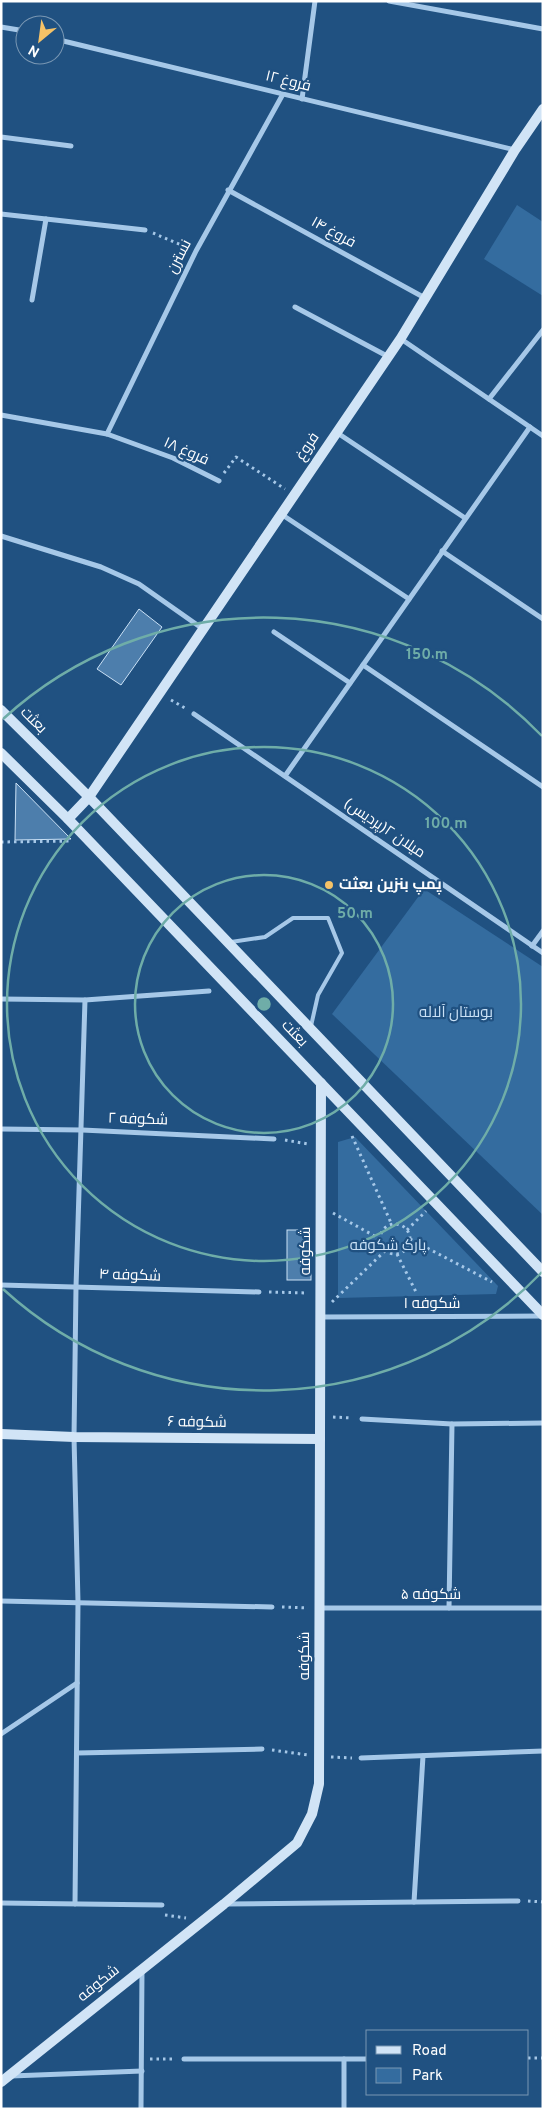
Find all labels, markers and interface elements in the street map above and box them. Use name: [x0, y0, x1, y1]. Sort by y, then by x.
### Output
north arrow: [15, 15, 65, 65]
text: N: [26, 40, 43, 60]
street label: فروغ ۱۲: [263, 67, 313, 97]
street label: فروغ ۱۴: [307, 213, 359, 253]
street label: نسترن: [163, 237, 197, 277]
street label: فروغ: [292, 429, 324, 465]
street label: فروغ ۱۸: [160, 434, 212, 470]
text: 150 m: [406, 646, 448, 665]
street label: بعثت: [16, 704, 50, 738]
street label: میلان ۲(پردیس): [340, 795, 428, 863]
text: 100 m: [425, 815, 467, 834]
place label: پمپ بنزین بعثت: [339, 876, 442, 895]
marker: پمپ بنزین بعثت: [323, 879, 335, 891]
text: 50 m: [337, 905, 373, 924]
centre of rings: [255, 995, 273, 1013]
park label: بوستان آلاله: [419, 1004, 493, 1023]
street label: بعثت: [277, 1017, 311, 1051]
street label: شکوفه ۲: [108, 1109, 168, 1131]
street label: شکوفه: [297, 1227, 316, 1275]
park label: پارک شکوفه: [350, 1237, 426, 1256]
street label: شکوفه ۴: [99, 1265, 161, 1287]
street label: شکوفه ۱: [404, 1295, 460, 1314]
street label: شکوفه ۶: [167, 1413, 227, 1433]
street label: شکوفه ۵: [401, 1586, 461, 1605]
street label: شکوفه: [296, 1632, 315, 1680]
street label: شکوفه: [74, 1961, 124, 2007]
legend: [366, 2030, 529, 2095]
text: Road: [412, 2042, 447, 2061]
text: Park: [412, 2067, 443, 2086]

